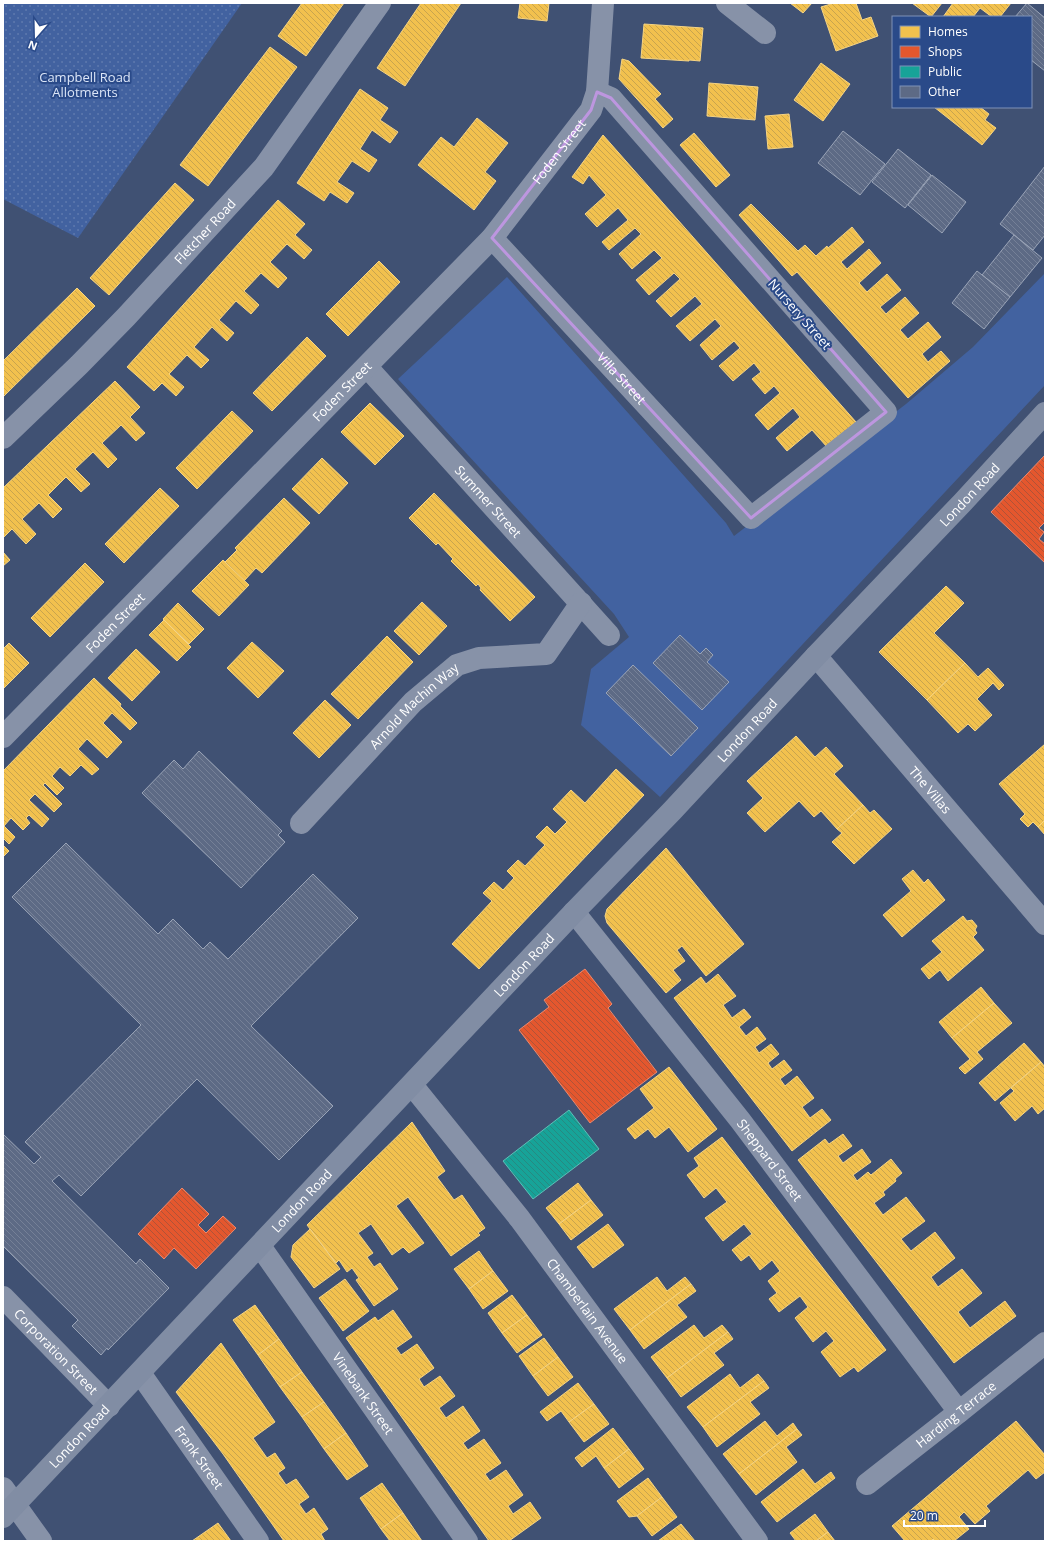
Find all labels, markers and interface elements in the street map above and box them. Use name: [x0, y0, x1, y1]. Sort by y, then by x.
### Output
north arrow: [16, 16, 56, 56]
legend: [892, 16, 1032, 108]
text: Homes: [928, 23, 968, 40]
text: N: [26, 37, 39, 54]
text: Shops: [928, 43, 963, 60]
text: Public: [928, 63, 962, 80]
park label: Campbell Road Allotments: [39, 68, 131, 101]
text: Other: [928, 83, 961, 100]
street label: Foden Street: [528, 115, 590, 188]
street label: Fletcher Road: [170, 195, 240, 268]
street label: Nursery Street: [764, 275, 836, 353]
street label: Villa Street: [593, 348, 651, 408]
street label: Foden Street: [308, 357, 376, 425]
street label: London Road: [935, 459, 1004, 530]
street label: Summer Street: [451, 461, 526, 542]
street label: Foden Street: [81, 588, 149, 657]
street label: Arnold Machin Way: [365, 658, 463, 753]
street label: London Road: [713, 694, 781, 766]
street label: The Villas: [905, 762, 956, 817]
street label: London Road: [490, 929, 558, 1001]
street label: Sheppard Street: [733, 1115, 807, 1205]
street label: London Road: [267, 1165, 336, 1236]
street label: Chamberlain Avenue: [543, 1254, 632, 1367]
street label: Corporation Street: [10, 1305, 102, 1399]
street label: Vinebank Street: [328, 1349, 399, 1438]
street label: Harding Terrace: [912, 1377, 1000, 1452]
street label: London Road: [45, 1401, 113, 1472]
street label: Frank Street: [171, 1422, 228, 1493]
scale bar: [904, 1502, 985, 1528]
text: 20 m: [910, 1507, 938, 1524]

